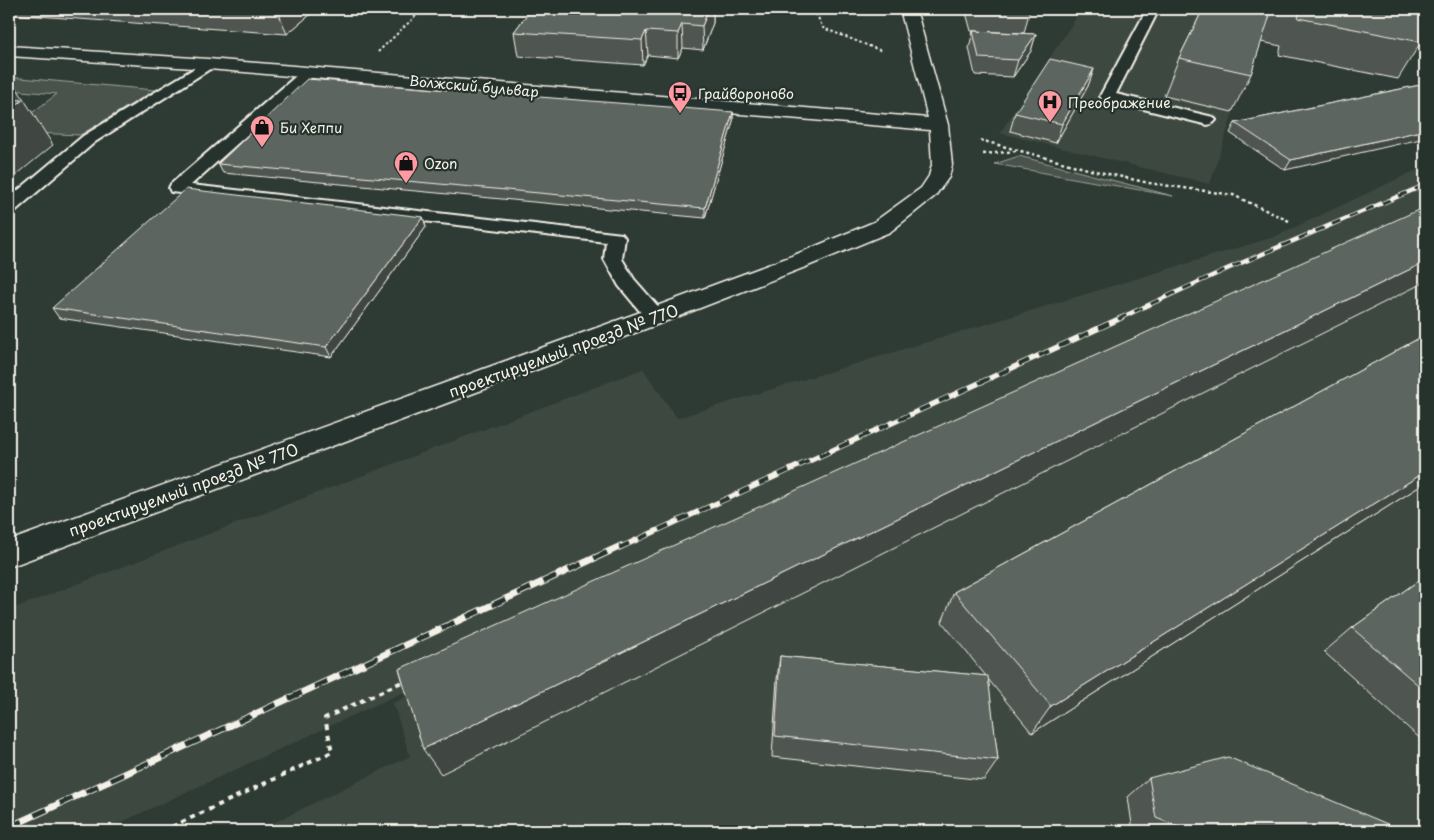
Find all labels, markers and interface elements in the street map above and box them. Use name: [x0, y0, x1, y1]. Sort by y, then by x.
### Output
street label: Волжский бульвар: [408, 70, 540, 102]
bus stop icon: Грайвороново: [667, 80, 693, 114]
place label: Грайвороново: [698, 83, 794, 104]
hospital icon: Преображение: [1037, 89, 1063, 123]
place label: Преображение: [1068, 92, 1171, 113]
shop icon: Би Хеппи: [249, 114, 275, 148]
place label: Би Хеппи: [280, 117, 342, 138]
shop icon: Ozon: [393, 150, 419, 184]
place label: Ozon: [424, 153, 457, 174]
street label: проектируемый проезд № 770: [445, 297, 681, 403]
street label: проектируемый проезд № 770: [65, 436, 301, 542]

